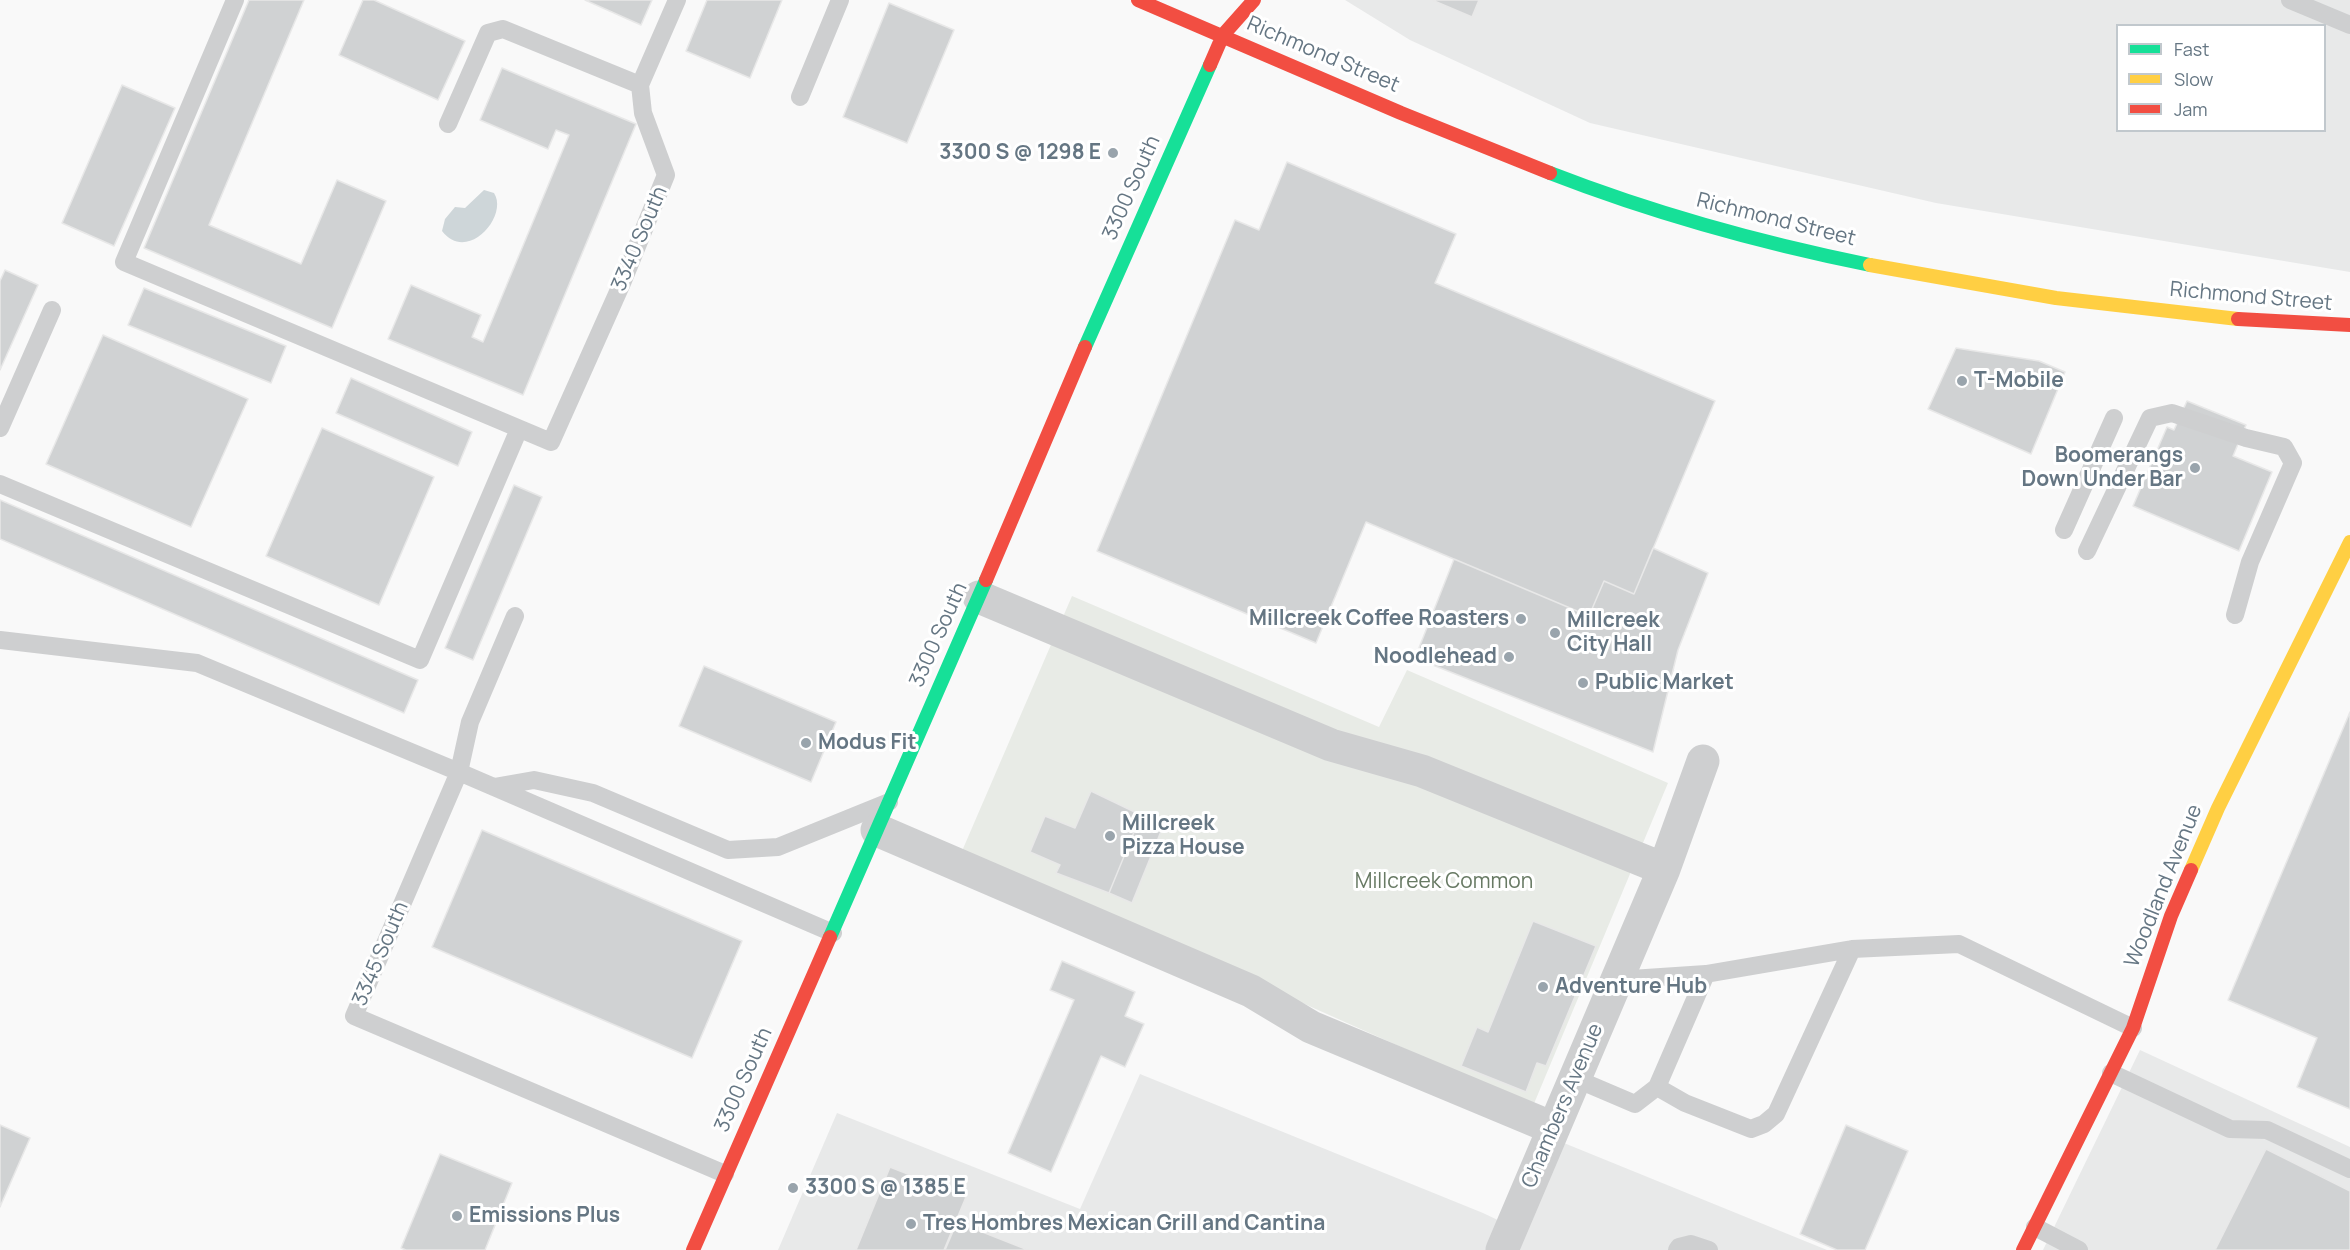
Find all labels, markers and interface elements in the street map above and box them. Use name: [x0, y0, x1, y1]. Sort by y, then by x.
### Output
street label: Richmond Street: [1243, 12, 1403, 98]
legend: [2116, 24, 2326, 132]
text: Fast: [2174, 37, 2209, 61]
text: Slow: [2174, 67, 2213, 91]
text: Jam: [2174, 97, 2208, 121]
street label: 3300 South: [1098, 132, 1166, 244]
place label: 3300 S @ 1298 E: [939, 140, 1101, 166]
marker: 3300 S @ 1298 E: [1106, 146, 1120, 160]
street label: 3340 South: [607, 183, 673, 295]
street label: Richmond Street: [1694, 188, 1858, 252]
street label: Richmond Street: [2169, 277, 2333, 317]
place label: T-Mobile: [1974, 368, 2064, 394]
marker: T-Mobile: [1955, 374, 1969, 388]
place label: Boomerangs Down Under Bar: [2022, 443, 2183, 493]
marker: Boomerangs Down Under Bar: [2188, 461, 2202, 475]
street label: 3300 South: [905, 579, 973, 691]
place label: Millcreek Coffee Roasters: [1249, 606, 1509, 632]
place label: Millcreek City Hall: [1567, 608, 1659, 658]
marker: Millcreek Coffee Roasters: [1514, 612, 1528, 626]
marker: Millcreek City Hall: [1548, 626, 1562, 640]
place label: Noodlehead: [1374, 644, 1497, 670]
marker: Noodlehead: [1502, 650, 1516, 664]
place label: Public Market: [1595, 670, 1734, 696]
marker: Public Market: [1576, 676, 1590, 690]
place label: Modus Fit: [818, 730, 917, 756]
marker: Modus Fit: [799, 736, 813, 750]
street label: Woodland Avenue: [2120, 801, 2208, 971]
place label: Millcreek Pizza House: [1122, 811, 1245, 861]
marker: Millcreek Pizza House: [1103, 829, 1117, 843]
park label: Millcreek Common: [1355, 869, 1533, 895]
street label: 3345 South: [348, 898, 414, 1010]
place label: Adventure Hub: [1555, 974, 1707, 1000]
marker: Adventure Hub: [1536, 980, 1550, 994]
street label: Chambers Avenue: [1517, 1020, 1609, 1192]
street label: 3300 South: [710, 1024, 778, 1136]
place label: 3300 S @ 1385 E: [805, 1175, 966, 1201]
marker: 3300 S @ 1385 E: [786, 1181, 800, 1195]
place label: Emissions Plus: [469, 1203, 620, 1229]
marker: Emissions Plus: [450, 1209, 464, 1223]
place label: Tres Hombres Mexican Grill and Cantina: [923, 1211, 1325, 1237]
marker: Tres Hombres Mexican Grill and Cantina: [904, 1217, 918, 1231]

